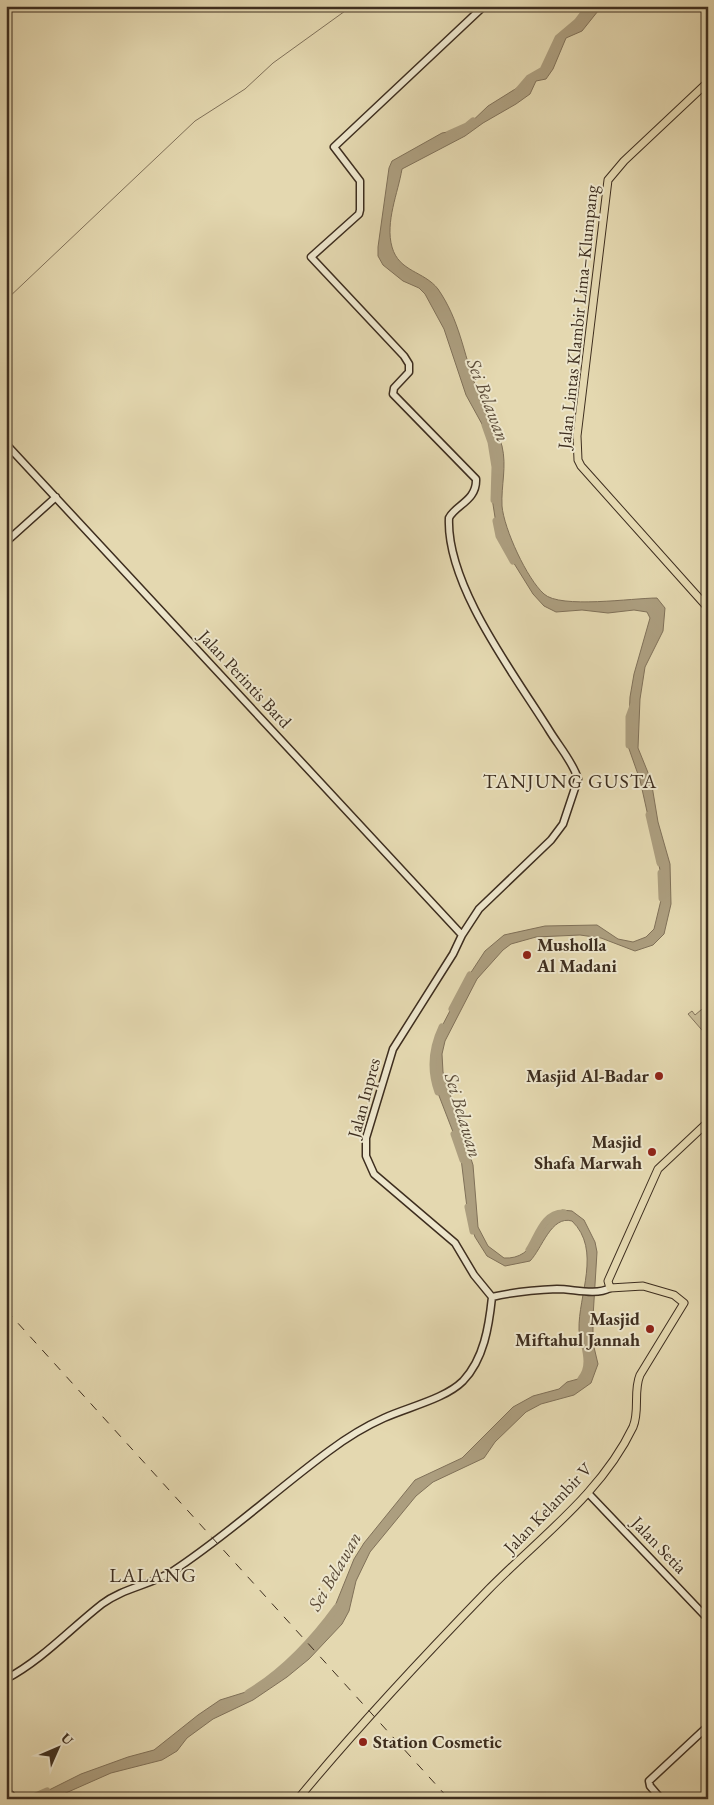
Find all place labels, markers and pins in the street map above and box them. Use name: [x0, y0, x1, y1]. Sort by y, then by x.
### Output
place label: Musholla Al Madani: [536, 933, 617, 977]
marker: Musholla Al Madani: [521, 949, 533, 961]
place label: Masjid Al-Badar: [526, 1064, 650, 1087]
marker: Masjid Al-Badar: [653, 1070, 665, 1082]
place label: Masjid Shafa Marwah: [534, 1130, 642, 1174]
marker: Masjid Shafa Marwah: [646, 1146, 658, 1158]
place label: Masjid Miftahul Jannah: [515, 1307, 640, 1351]
marker: Masjid Miftahul Jannah: [644, 1323, 656, 1335]
place label: Station Cosmetic: [373, 1730, 502, 1753]
marker: Station Cosmetic: [357, 1736, 369, 1748]

